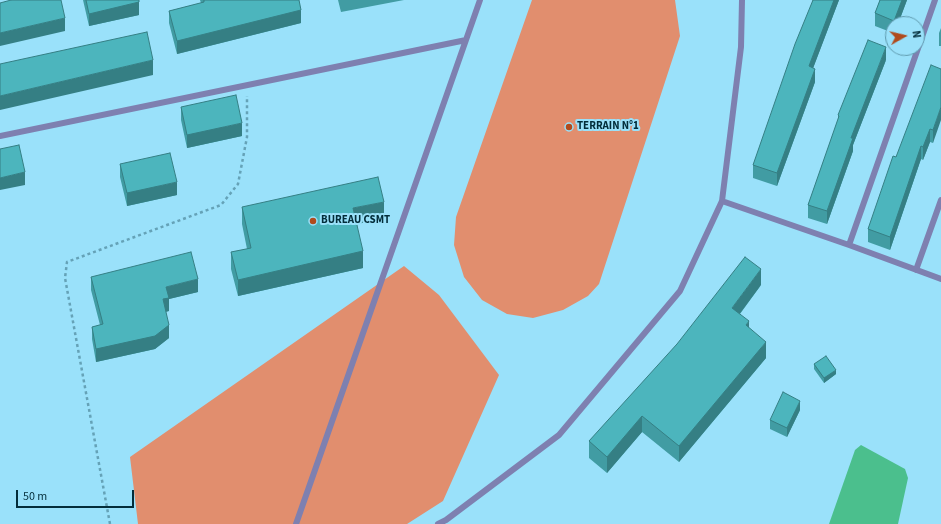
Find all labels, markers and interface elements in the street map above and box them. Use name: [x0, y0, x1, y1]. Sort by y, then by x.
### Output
north arrow: [885, 16, 925, 56]
text: N: [908, 30, 924, 39]
place label: TERRAIN N°1: [577, 120, 639, 134]
marker: TERRAIN N°1: [564, 122, 574, 132]
place label: BUREAU CSMT: [321, 214, 390, 228]
marker: BUREAU CSMT: [308, 216, 318, 226]
scale bar: [18, 482, 136, 508]
text: 50 m: [23, 488, 47, 505]

